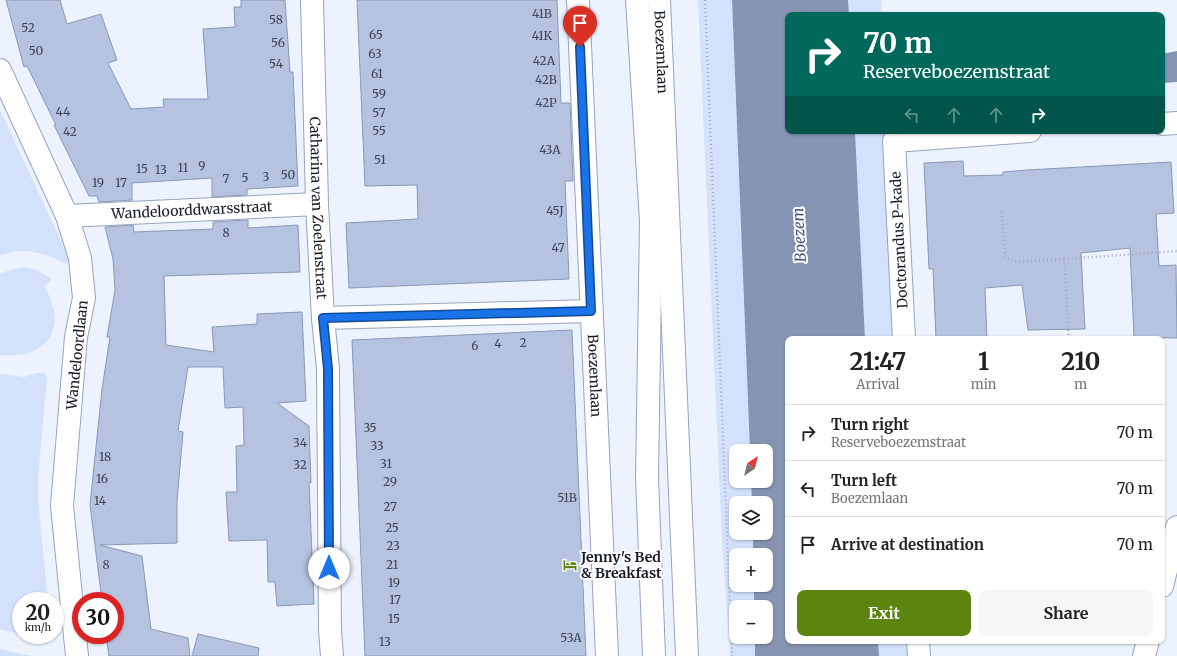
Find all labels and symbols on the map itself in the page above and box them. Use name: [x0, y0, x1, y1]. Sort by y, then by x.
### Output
house number: 41B: [532, 6, 552, 21]
pin: [563, 6, 597, 47]
street label: Boezemlaan: [650, 10, 672, 94]
house number: 58: [269, 12, 283, 27]
house number: 52: [21, 20, 35, 35]
house number: 65: [369, 27, 383, 42]
house number: 41K: [532, 28, 553, 43]
house number: 56: [271, 35, 285, 50]
house number: 50: [29, 43, 44, 58]
house number: 63: [368, 46, 382, 61]
house number: 42A: [533, 53, 556, 68]
house number: 54: [269, 56, 284, 71]
house number: 61: [371, 66, 383, 81]
house number: 42B: [535, 72, 557, 87]
house number: 59: [372, 86, 386, 101]
house number: 42P: [535, 95, 557, 110]
house number: 44: [56, 104, 71, 119]
house number: 57: [372, 105, 386, 120]
street label: Catharina van Zoelenstraat: [306, 116, 331, 300]
house number: 55: [372, 123, 386, 138]
house number: 42: [63, 124, 77, 139]
house number: 43A: [539, 142, 561, 157]
house number: 51: [374, 152, 386, 167]
house number: 9: [198, 158, 206, 173]
house number: 11: [178, 160, 189, 175]
house number: 15: [136, 161, 148, 176]
house number: 13: [155, 162, 167, 177]
house number: 50: [281, 167, 296, 182]
house number: 3: [263, 169, 270, 184]
house number: 5: [241, 170, 249, 185]
house number: 7: [223, 171, 230, 186]
street label: Doctorandus P-kade: [886, 171, 912, 309]
house number: 19: [92, 175, 104, 190]
house number: 17: [115, 175, 127, 190]
street label: Wandeloorddwarsstraat: [110, 197, 273, 223]
house number: 45J: [546, 203, 564, 218]
water label: Boezem: [788, 207, 810, 263]
house number: 8: [222, 225, 230, 240]
house number: 47: [551, 240, 565, 255]
street label: Wandeloordlaan: [62, 299, 92, 412]
street label: Boezemlaan: [584, 334, 605, 418]
house number: 2: [519, 335, 527, 350]
house number: 4: [494, 336, 502, 351]
house number: 6: [471, 338, 479, 353]
house number: 35: [363, 420, 377, 435]
house number: 34: [293, 435, 308, 450]
house number: 33: [370, 438, 384, 453]
north arrow: [729, 444, 773, 488]
house number: 18: [99, 449, 111, 464]
house number: 31: [380, 456, 392, 471]
house number: 32: [293, 457, 307, 472]
house number: 16: [96, 471, 108, 486]
house number: 29: [383, 474, 397, 489]
house number: 51B: [557, 490, 577, 505]
house number: 14: [94, 493, 107, 508]
house number: 27: [383, 499, 397, 514]
house number: 25: [385, 520, 399, 535]
house number: 23: [386, 538, 400, 553]
position arrow: [308, 547, 350, 589]
place label: Jenny's Bed & Breakfast: [580, 548, 662, 582]
house number: 8: [102, 557, 110, 572]
house number: 21: [386, 557, 399, 572]
hotel icon: Jenny's Bed & Breakfast: [562, 557, 578, 573]
house number: 19: [388, 575, 400, 590]
speed limit sign: 30: [72, 592, 124, 644]
house number: 17: [389, 592, 401, 607]
house number: 15: [388, 611, 400, 626]
house number: 53A: [560, 630, 582, 645]
house number: 13: [379, 634, 391, 649]

